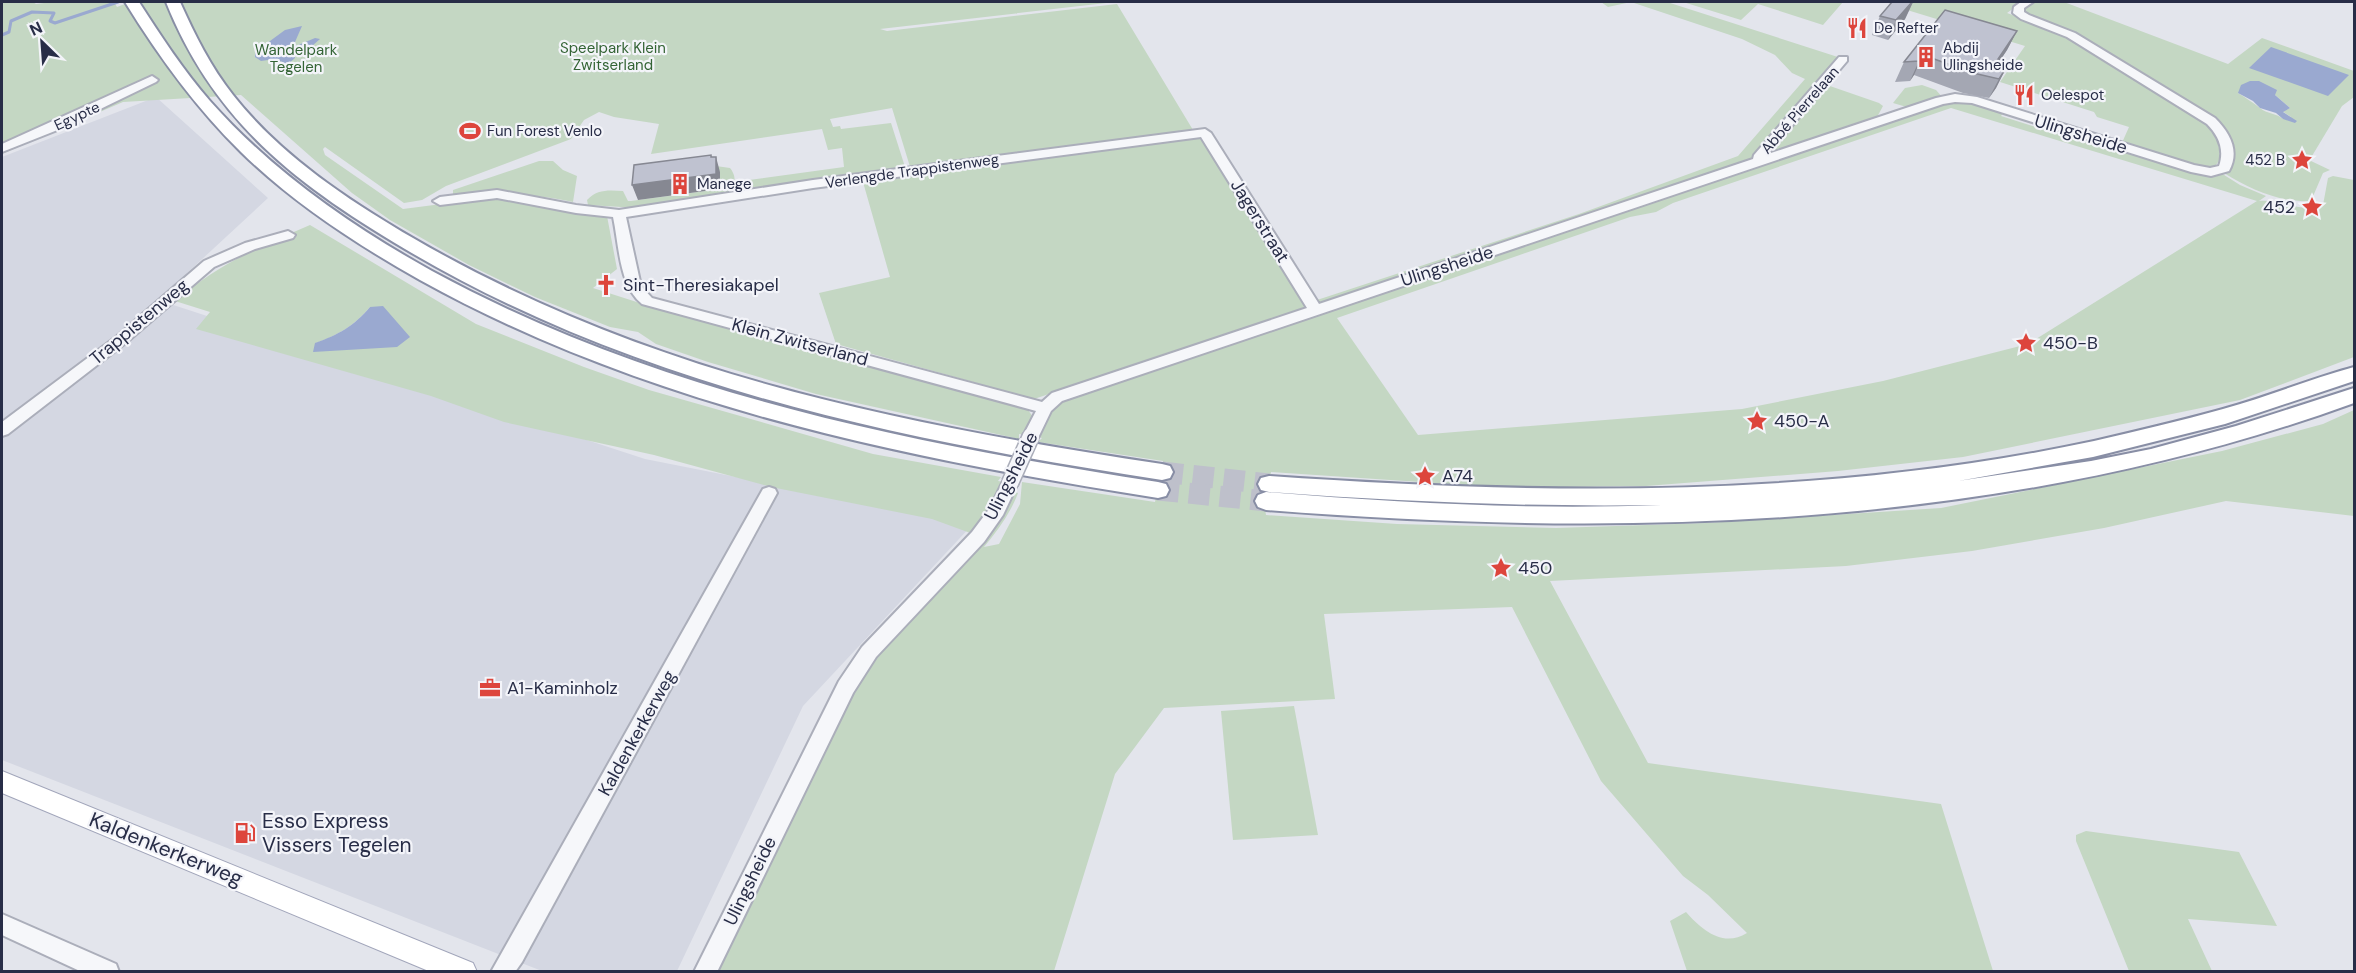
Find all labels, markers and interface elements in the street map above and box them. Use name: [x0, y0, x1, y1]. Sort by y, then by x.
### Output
north arrow: [12, 12, 72, 72]
restaurant icon: De Refter: [1845, 16, 1869, 40]
text: N: [26, 17, 46, 41]
place label: De Refter: [1874, 18, 1939, 38]
park label: Speelpark Klein Zwitserland: [560, 38, 666, 75]
place label: Abdij Ulingsheide: [1943, 38, 2023, 75]
park label: Wandelpark Tegelen: [255, 40, 338, 77]
building icon: Abdij Ulingsheide: [1914, 45, 1938, 69]
street label: Abbé Pierrelaan: [1756, 62, 1844, 158]
restaurant icon: Oelespot: [2012, 83, 2036, 107]
place label: Oelespot: [2041, 85, 2105, 105]
street label: Egypte: [51, 97, 103, 135]
street label: Ulingsheide: [2032, 108, 2130, 160]
sports icon: Fun Forest Venlo: [458, 119, 482, 143]
place label: Fun Forest Venlo: [487, 121, 602, 141]
place icon: 452 B: [2290, 148, 2314, 172]
street label: Verlengde Trappistenweg: [824, 149, 1000, 193]
place label: 452 B: [2245, 150, 2285, 170]
building icon: Manege: [668, 172, 692, 196]
place label: Manege: [697, 174, 751, 194]
street label: Jagerstraat: [1225, 175, 1295, 267]
place label: 452: [2263, 195, 2295, 219]
place icon: 452: [2300, 195, 2324, 219]
street label: Ulingsheide: [1398, 240, 1496, 292]
church icon: Sint-Theresiakapel: [594, 273, 618, 297]
place label: Sint-Theresiakapel: [623, 273, 779, 297]
street label: Trappistenweg: [85, 274, 193, 370]
street label: Klein Zwitserland: [729, 312, 871, 372]
place icon: 450-B: [2014, 331, 2038, 355]
place label: 450-B: [2043, 331, 2098, 355]
place icon: 450-A: [1745, 409, 1769, 433]
place label: 450-A: [1774, 409, 1829, 433]
street label: Ulingsheide: [979, 428, 1043, 524]
place icon: A74: [1413, 464, 1437, 488]
place label: A74: [1442, 464, 1473, 488]
place icon: 450: [1489, 556, 1513, 580]
place label: 450: [1518, 556, 1552, 580]
street label: Kaldenkerkerweg: [593, 666, 681, 800]
office icon: A1-Kaminholz: [478, 676, 502, 700]
place label: A1-Kaminholz: [507, 676, 618, 700]
street label: Kaldenkerkerweg: [85, 805, 247, 893]
place label: Esso Express Vissers Tegelen: [262, 807, 412, 859]
fuel station icon: Esso Express Vissers Tegelen: [233, 821, 257, 845]
street label: Ulingsheide: [718, 833, 782, 929]

